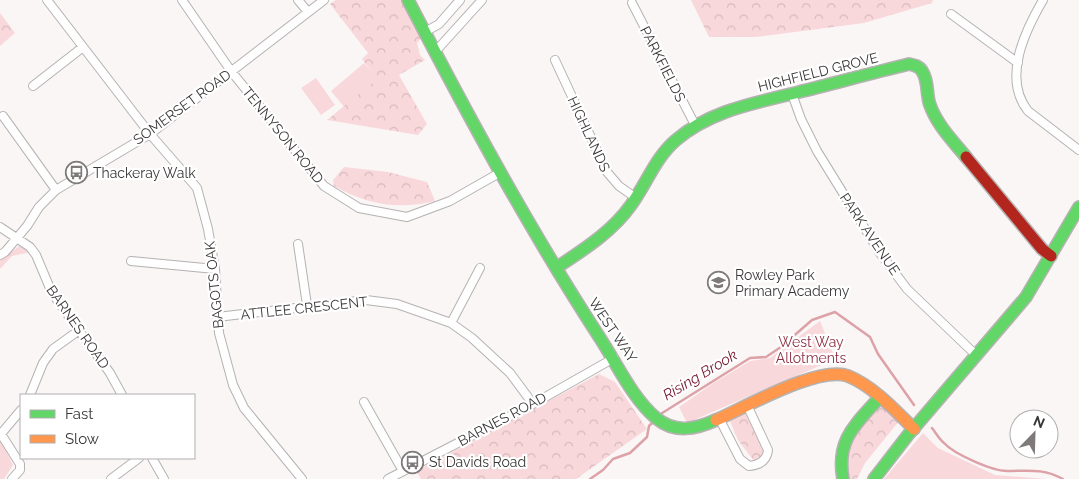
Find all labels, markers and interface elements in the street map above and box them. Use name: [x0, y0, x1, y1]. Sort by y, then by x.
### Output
street label: PARKFIELDS: [637, 24, 689, 105]
street label: HIGHFIELD GROVE: [756, 49, 880, 95]
street label: SOMERSET ROAD: [130, 66, 234, 148]
street label: TENNYSON ROAD: [239, 83, 327, 187]
street label: HIGHLANDS: [565, 94, 614, 175]
bus stop icon: Thackeray Walk: [65, 161, 89, 185]
place label: Thackeray Walk: [93, 165, 196, 181]
street label: PARK AVENUE: [837, 190, 903, 278]
street label: BAGOTS OAK: [201, 241, 227, 329]
place label: Rowley Park Primary Academy: [735, 267, 850, 299]
school or university icon: Rowley Park Primary Academy: [707, 271, 731, 295]
street label: BARNES ROAD: [43, 282, 113, 372]
street label: ATTLEE CRESCENT: [240, 293, 369, 323]
street label: WEST WAY: [586, 295, 640, 365]
park label: West Way Allotments: [776, 334, 847, 366]
water label: Rising Brook: [660, 346, 740, 404]
street label: BARNES ROAD: [455, 389, 549, 449]
legend: [20, 394, 195, 459]
text: Fast: [65, 405, 93, 423]
north arrow: [1009, 409, 1059, 459]
text: N: [1031, 413, 1047, 431]
text: Slow: [65, 430, 99, 448]
bus stop icon: St Davids Road: [401, 450, 425, 474]
place label: St Davids Road: [429, 454, 526, 470]

